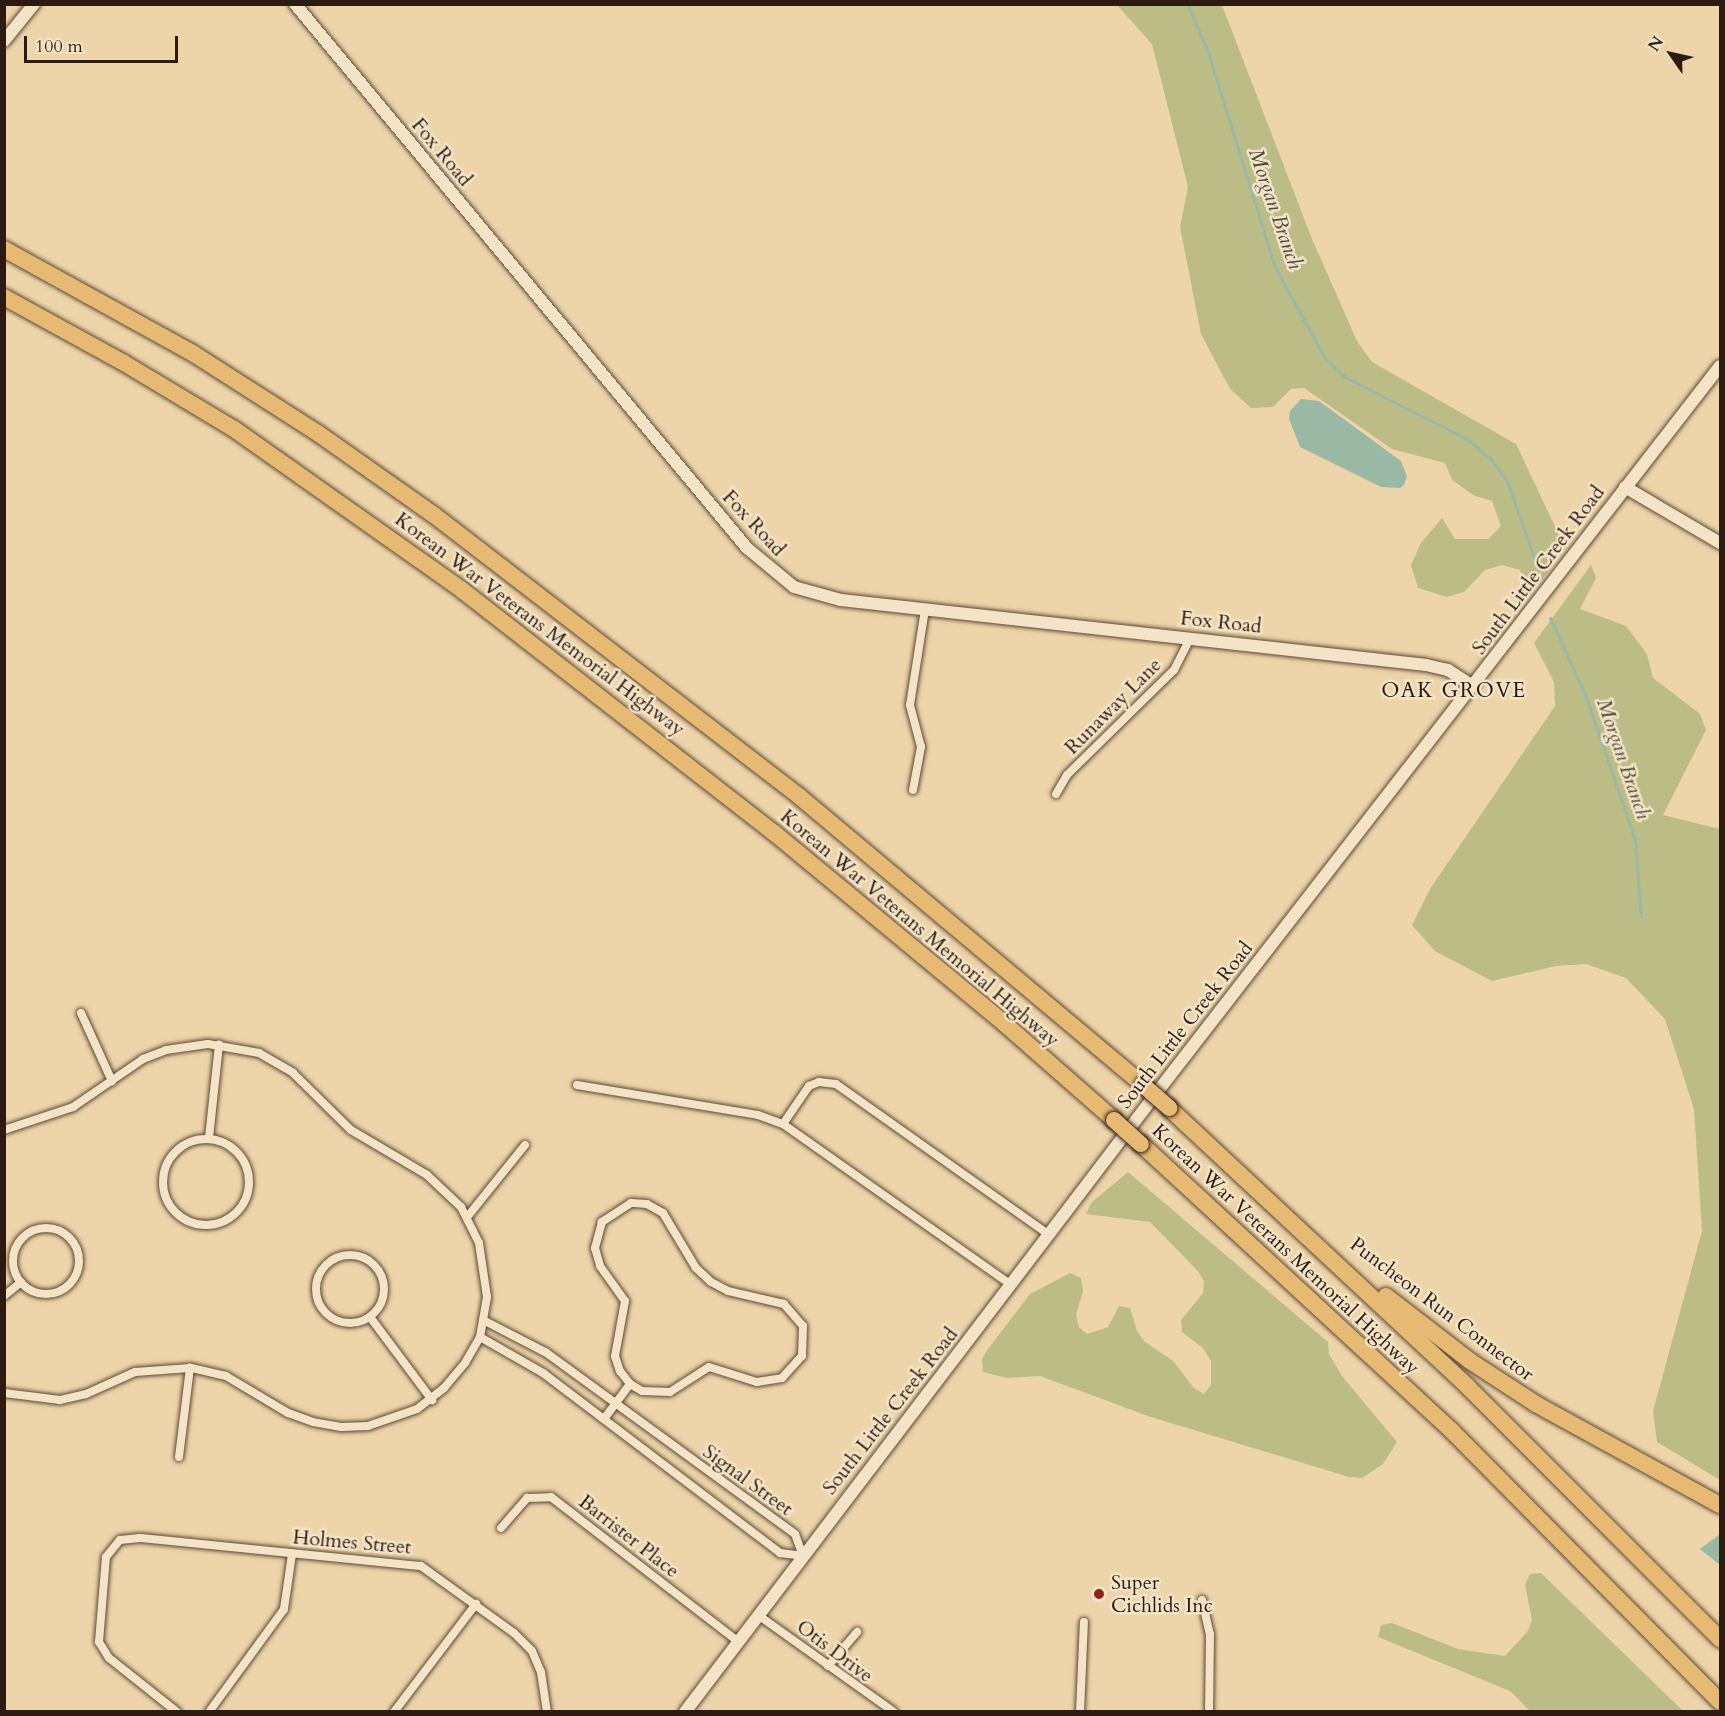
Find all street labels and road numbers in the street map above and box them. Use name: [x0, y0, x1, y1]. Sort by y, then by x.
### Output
street label: Fox Road: [407, 113, 477, 191]
street label: South Little Creek Road: [1467, 481, 1609, 659]
street label: Fox Road: [717, 485, 791, 561]
street label: Korean War Veterans Memorial Highway: [390, 507, 690, 741]
street label: Fox Road: [1179, 606, 1263, 638]
street label: Runaway Lane: [1060, 653, 1166, 759]
street label: Korean War Veterans Memorial Highway: [776, 804, 1064, 1052]
street label: South Little Creek Road: [1112, 937, 1258, 1113]
street label: Korean War Veterans Memorial Highway: [1147, 1119, 1425, 1379]
street label: Puncheon Run Connector: [1345, 1232, 1539, 1386]
street label: South Little Creek Road: [817, 1323, 963, 1499]
street label: Signal Street: [698, 1439, 798, 1521]
street label: Barrister Place: [574, 1489, 684, 1583]
street label: Holmes Street: [292, 1525, 412, 1559]
street label: Otis Drive: [792, 1614, 878, 1688]

